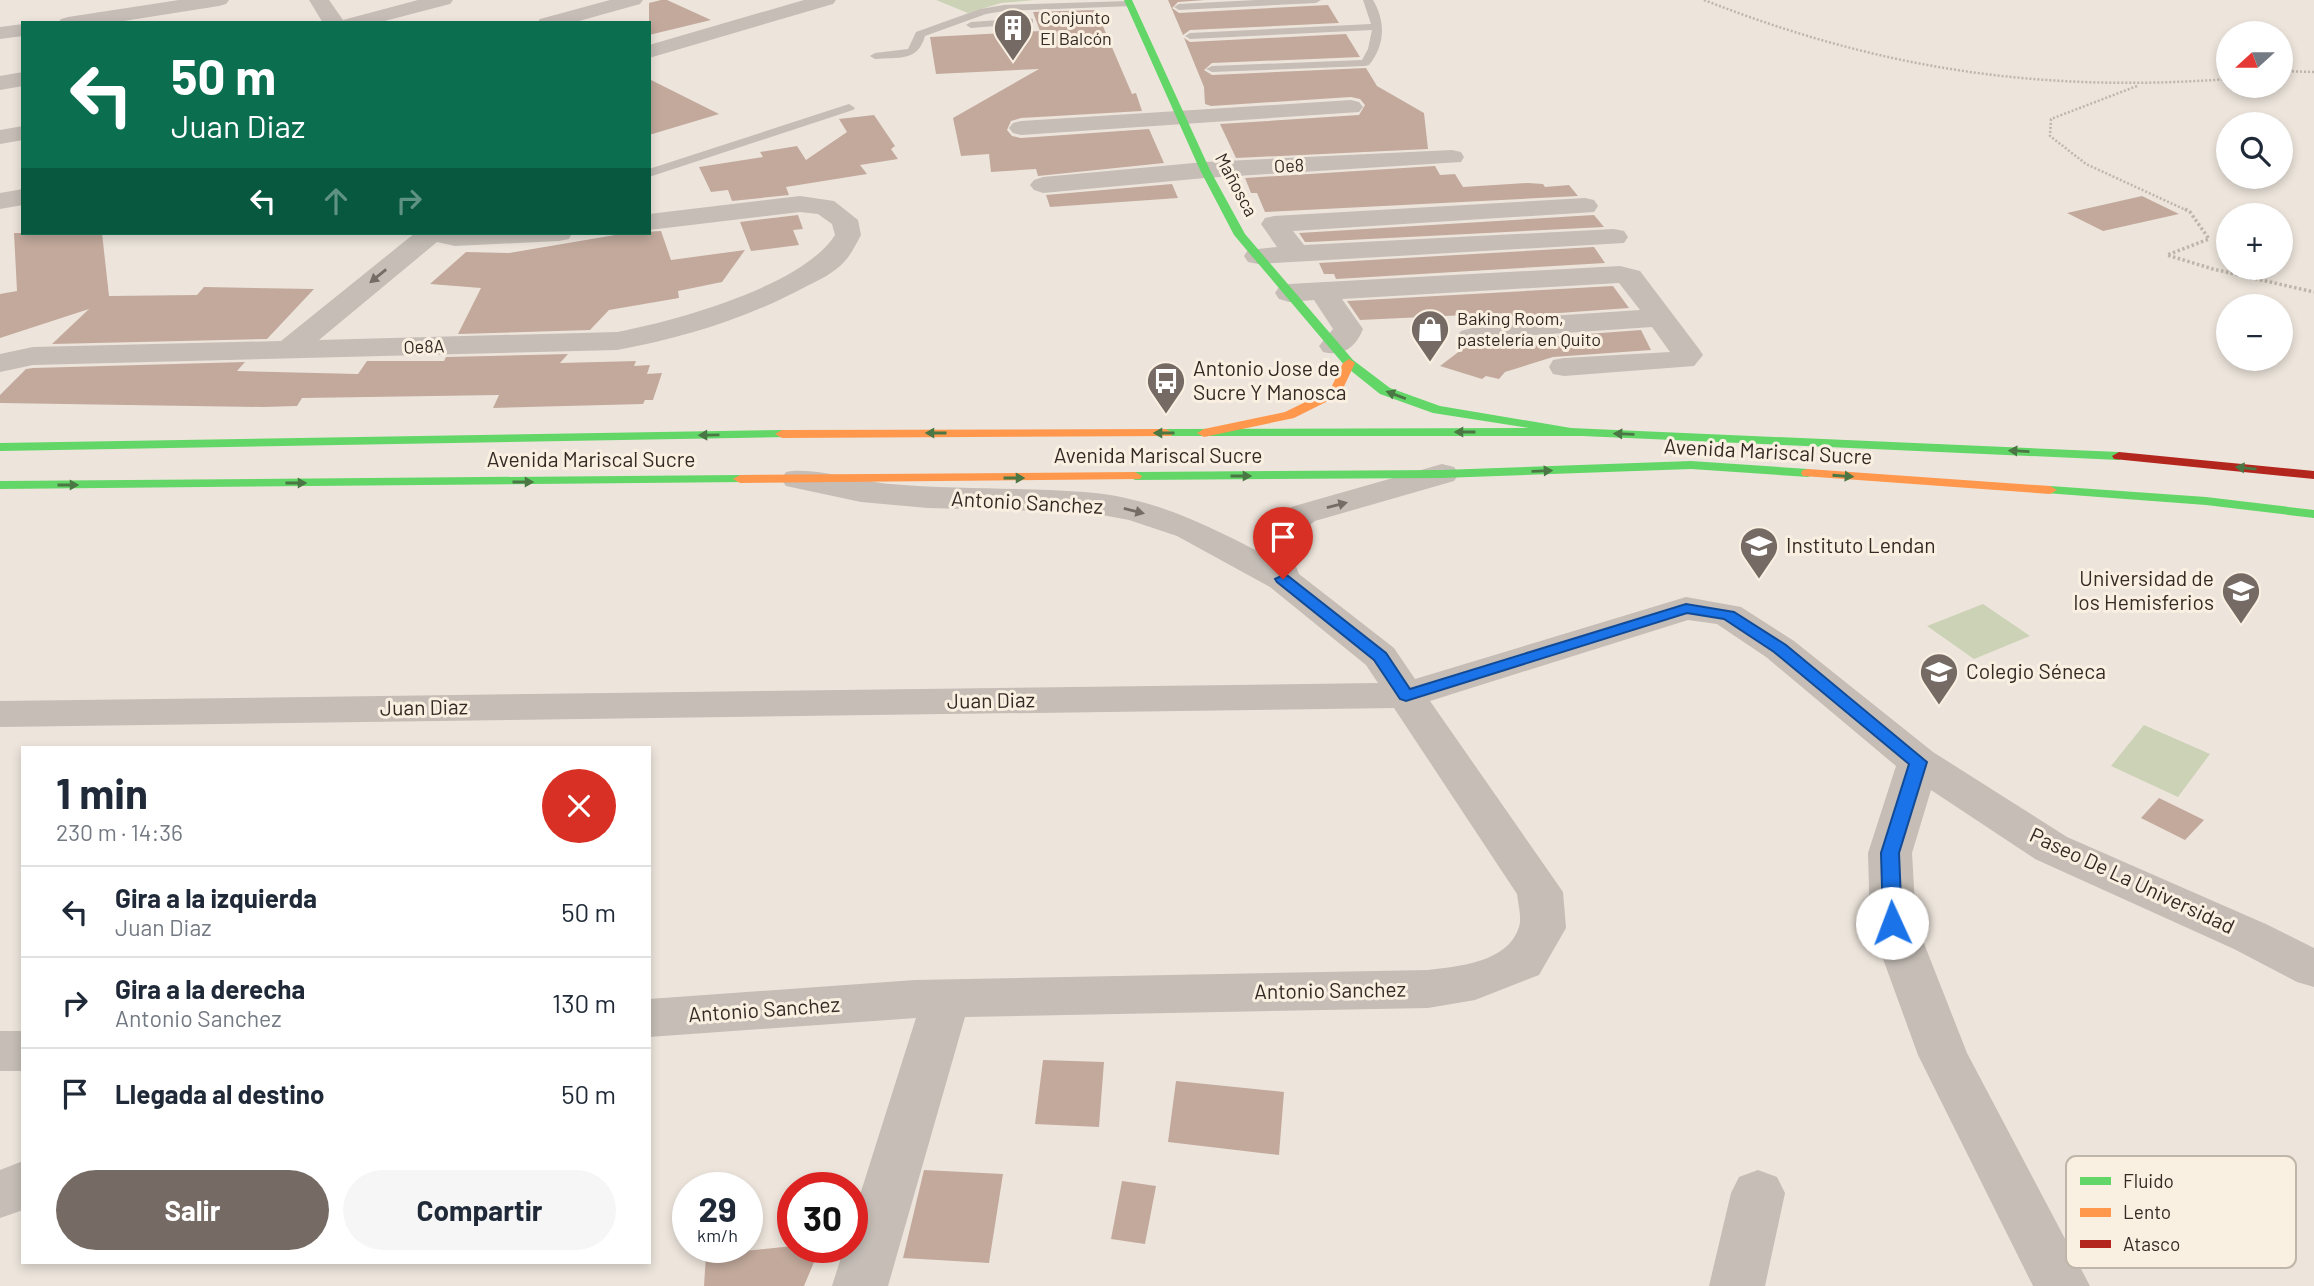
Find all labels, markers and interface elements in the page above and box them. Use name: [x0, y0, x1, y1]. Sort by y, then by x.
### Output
place label: Conjunto El Balcón: [1040, 6, 1112, 49]
building icon: Conjunto El Balcón: [992, 7, 1034, 62]
north arrow: [2216, 21, 2292, 98]
map controls: [2216, 21, 2293, 371]
text: 50 m: [171, 46, 276, 105]
icon: left: [56, 49, 147, 140]
text: Juan Diaz: [171, 106, 305, 144]
button: search: [2216, 112, 2293, 189]
street label: Mañosca: [1211, 149, 1263, 220]
street label: Oe8: [1273, 153, 1305, 177]
icon: left: [244, 182, 282, 220]
icon: ahead: [317, 182, 355, 220]
icon: right: [390, 182, 428, 220]
button: +: [2216, 203, 2293, 280]
one-way arrow: [370, 268, 387, 283]
button: −: [2216, 294, 2293, 371]
place label: Baking Room, pastelería en Quito: [1457, 307, 1601, 350]
shop icon: Baking Room, pastelería en Quito: [1409, 308, 1451, 363]
street label: Oe8A: [403, 334, 445, 358]
place label: Antonio Jose de Sucre Y Manosca: [1193, 355, 1347, 404]
bus stop icon: Antonio Jose de Sucre Y Manosca: [1145, 360, 1187, 415]
one-way arrow: [1385, 389, 1406, 400]
one-way arrow: [1453, 426, 1475, 438]
one-way arrow: [925, 427, 947, 439]
one-way arrow: [1152, 427, 1174, 439]
one-way arrow: [1613, 428, 1635, 439]
one-way arrow: [697, 429, 719, 440]
street label: Avenida Mariscal Sucre: [1663, 433, 1873, 468]
street label: Avenida Mariscal Sucre: [1054, 442, 1262, 467]
street label: Avenida Mariscal Sucre: [487, 446, 695, 471]
one-way arrow: [2008, 446, 2030, 457]
one-way arrow: [2235, 462, 2257, 473]
one-way arrow: [1531, 465, 1553, 476]
one-way arrow: [1230, 470, 1252, 482]
one-way arrow: [1832, 471, 1854, 482]
one-way arrow: [1003, 472, 1025, 484]
one-way arrow: [512, 476, 534, 488]
one-way arrow: [285, 477, 307, 489]
one-way arrow: [57, 479, 79, 491]
street label: Antonio Sanchez: [951, 485, 1104, 518]
one-way arrow: [1326, 500, 1348, 511]
one-way arrow: [1123, 506, 1145, 517]
pin: [1253, 507, 1313, 579]
icon: arrive: [1264, 518, 1302, 556]
school or university icon: Instituto Lendan: [1738, 525, 1780, 580]
place label: Instituto Lendan: [1786, 532, 1936, 557]
place label: Universidad de los Hemisferios: [2073, 565, 2214, 614]
school or university icon: Universidad de los Hemisferios: [2220, 570, 2262, 625]
school or university icon: Colegio Séneca: [1918, 651, 1960, 706]
place label: Colegio Séneca: [1966, 658, 2106, 683]
street label: Juan Diaz: [947, 686, 1035, 713]
street label: Juan Diaz: [380, 693, 468, 720]
text: 1 min: [56, 767, 148, 817]
button: close: [542, 769, 616, 843]
text: 230 m · 14:36: [56, 818, 183, 846]
street label: Paseo De La Universidad: [2026, 821, 2239, 938]
text: Gira a la izquierda: [115, 882, 317, 913]
position arrow: [1855, 886, 1929, 960]
icon: left: [56, 893, 94, 931]
text: 50 m: [561, 896, 616, 927]
text: Juan Diaz: [115, 913, 211, 941]
text: Gira a la derecha: [115, 973, 305, 1004]
street label: Antonio Sanchez: [1254, 976, 1406, 1003]
icon: right: [56, 984, 94, 1022]
text: 130 m: [552, 987, 616, 1018]
street label: Antonio Sanchez: [687, 991, 841, 1026]
text: Antonio Sanchez: [115, 1004, 281, 1032]
icon: arrive: [56, 1075, 94, 1113]
text: Llegada al destino: [115, 1078, 324, 1109]
text: 50 m: [561, 1078, 616, 1109]
legend: [2066, 1156, 2296, 1268]
text: Fluido: [2123, 1169, 2174, 1192]
button: Salir: [56, 1170, 329, 1250]
button: Compartir: [343, 1170, 616, 1250]
speed limit sign: 30: [777, 1172, 868, 1263]
text: 29: [698, 1187, 737, 1229]
text: Lento: [2123, 1200, 2171, 1223]
text: km/h: [697, 1224, 738, 1246]
text: Atasco: [2123, 1232, 2180, 1255]

